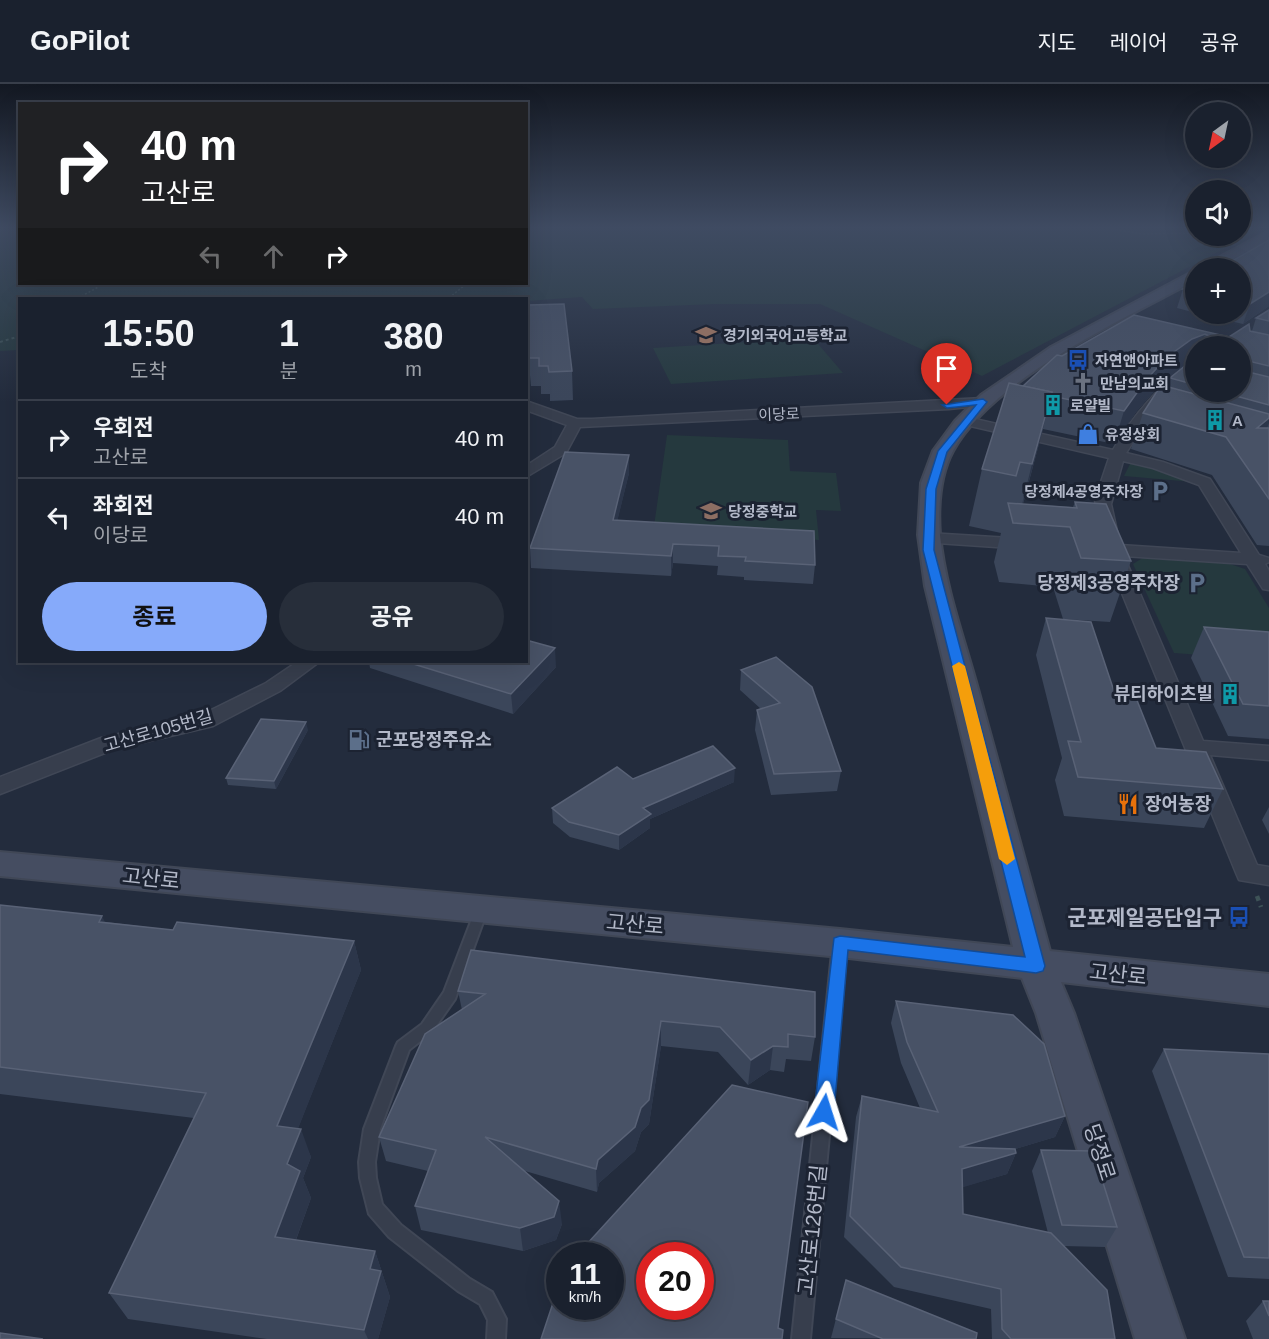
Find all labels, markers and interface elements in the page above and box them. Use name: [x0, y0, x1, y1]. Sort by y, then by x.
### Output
text: GoPilot: [30, 25, 130, 56]
text: 지도: [1038, 31, 1076, 54]
text: 레이어: [1109, 31, 1167, 54]
text: 공유: [1200, 31, 1239, 54]
north arrow: [1185, 102, 1251, 168]
map controls: [1185, 102, 1251, 402]
text: 40 m: [141, 122, 237, 169]
icon: right: [42, 126, 120, 204]
text: 고산로: [141, 178, 216, 208]
button: sound: [1185, 180, 1251, 246]
icon: left: [194, 240, 227, 273]
icon: ahead: [257, 240, 290, 273]
icon: right: [320, 240, 353, 273]
button: +: [1185, 258, 1251, 324]
text: 15:50: [102, 313, 195, 354]
text: 1: [279, 313, 299, 354]
text: 380: [383, 316, 444, 357]
school or university icon: 경기외국어고등학교: [694, 323, 718, 347]
place label: 경기외국어고등학교: [723, 327, 847, 344]
button: −: [1185, 336, 1251, 402]
pin: [921, 343, 972, 405]
bus stop icon: 자연앤아파트: [1066, 348, 1090, 372]
icon: arrive: [930, 352, 963, 385]
place label: 자연앤아파트: [1095, 352, 1178, 369]
text: m: [405, 358, 422, 380]
text: 도착: [130, 360, 167, 382]
text: 분: [280, 360, 298, 382]
church icon: 만남의교회: [1071, 371, 1095, 395]
place label: 만남의교회: [1100, 375, 1169, 392]
building icon: 로얄빌: [1041, 393, 1065, 417]
place label: 로얄빌: [1070, 397, 1111, 414]
street label: 이당로: [758, 405, 800, 423]
building icon: A: [1203, 408, 1227, 432]
place label: A: [1232, 412, 1243, 429]
text: 우회전: [93, 415, 154, 440]
shop icon: 유정상회: [1076, 422, 1100, 446]
icon: right: [42, 423, 75, 456]
text: 40 m: [455, 426, 504, 451]
place label: 유정상회: [1105, 426, 1160, 443]
text: 고산로: [93, 446, 148, 468]
parking icon: 당정제4공영주차장: [1148, 479, 1172, 503]
place label: 당정제4공영주차장: [1024, 483, 1143, 500]
text: 좌회전: [93, 493, 154, 518]
school or university icon: 당정중학교: [699, 499, 723, 523]
icon: left: [42, 501, 75, 534]
place label: 당정중학교: [728, 503, 797, 520]
text: 40 m: [455, 504, 504, 529]
text: 이당로: [93, 524, 148, 546]
parking icon: 당정제3공영주차장: [1185, 571, 1209, 595]
place label: 당정제3공영주차장: [1038, 573, 1180, 593]
button: 종료: [42, 582, 267, 651]
button: 공유: [279, 582, 504, 651]
building icon: 뷰티하이츠빌: [1218, 682, 1242, 706]
place label: 뷰티하이츠빌: [1114, 684, 1213, 704]
street label: 고산로105번길: [101, 706, 215, 756]
fuel station icon: 군포당정주유소: [347, 728, 371, 752]
place label: 군포당정주유소: [376, 730, 492, 750]
restaurant icon: 장어농장: [1116, 792, 1140, 816]
place label: 장어농장: [1145, 794, 1212, 814]
street label: 고산로: [121, 864, 181, 892]
bus stop icon: 군포제일공단입구: [1227, 905, 1251, 929]
place label: 군포제일공단입구: [1067, 906, 1222, 929]
street label: 고산로: [605, 910, 665, 938]
street label: 고산로: [1088, 960, 1148, 988]
position arrow: [792, 1080, 856, 1144]
street label: 당정로: [1080, 1121, 1120, 1183]
street label: 고산로126번길: [794, 1163, 830, 1297]
speed limit sign: 20: [636, 1242, 714, 1320]
text: 11: [569, 1257, 601, 1290]
text: km/h: [569, 1288, 601, 1305]

